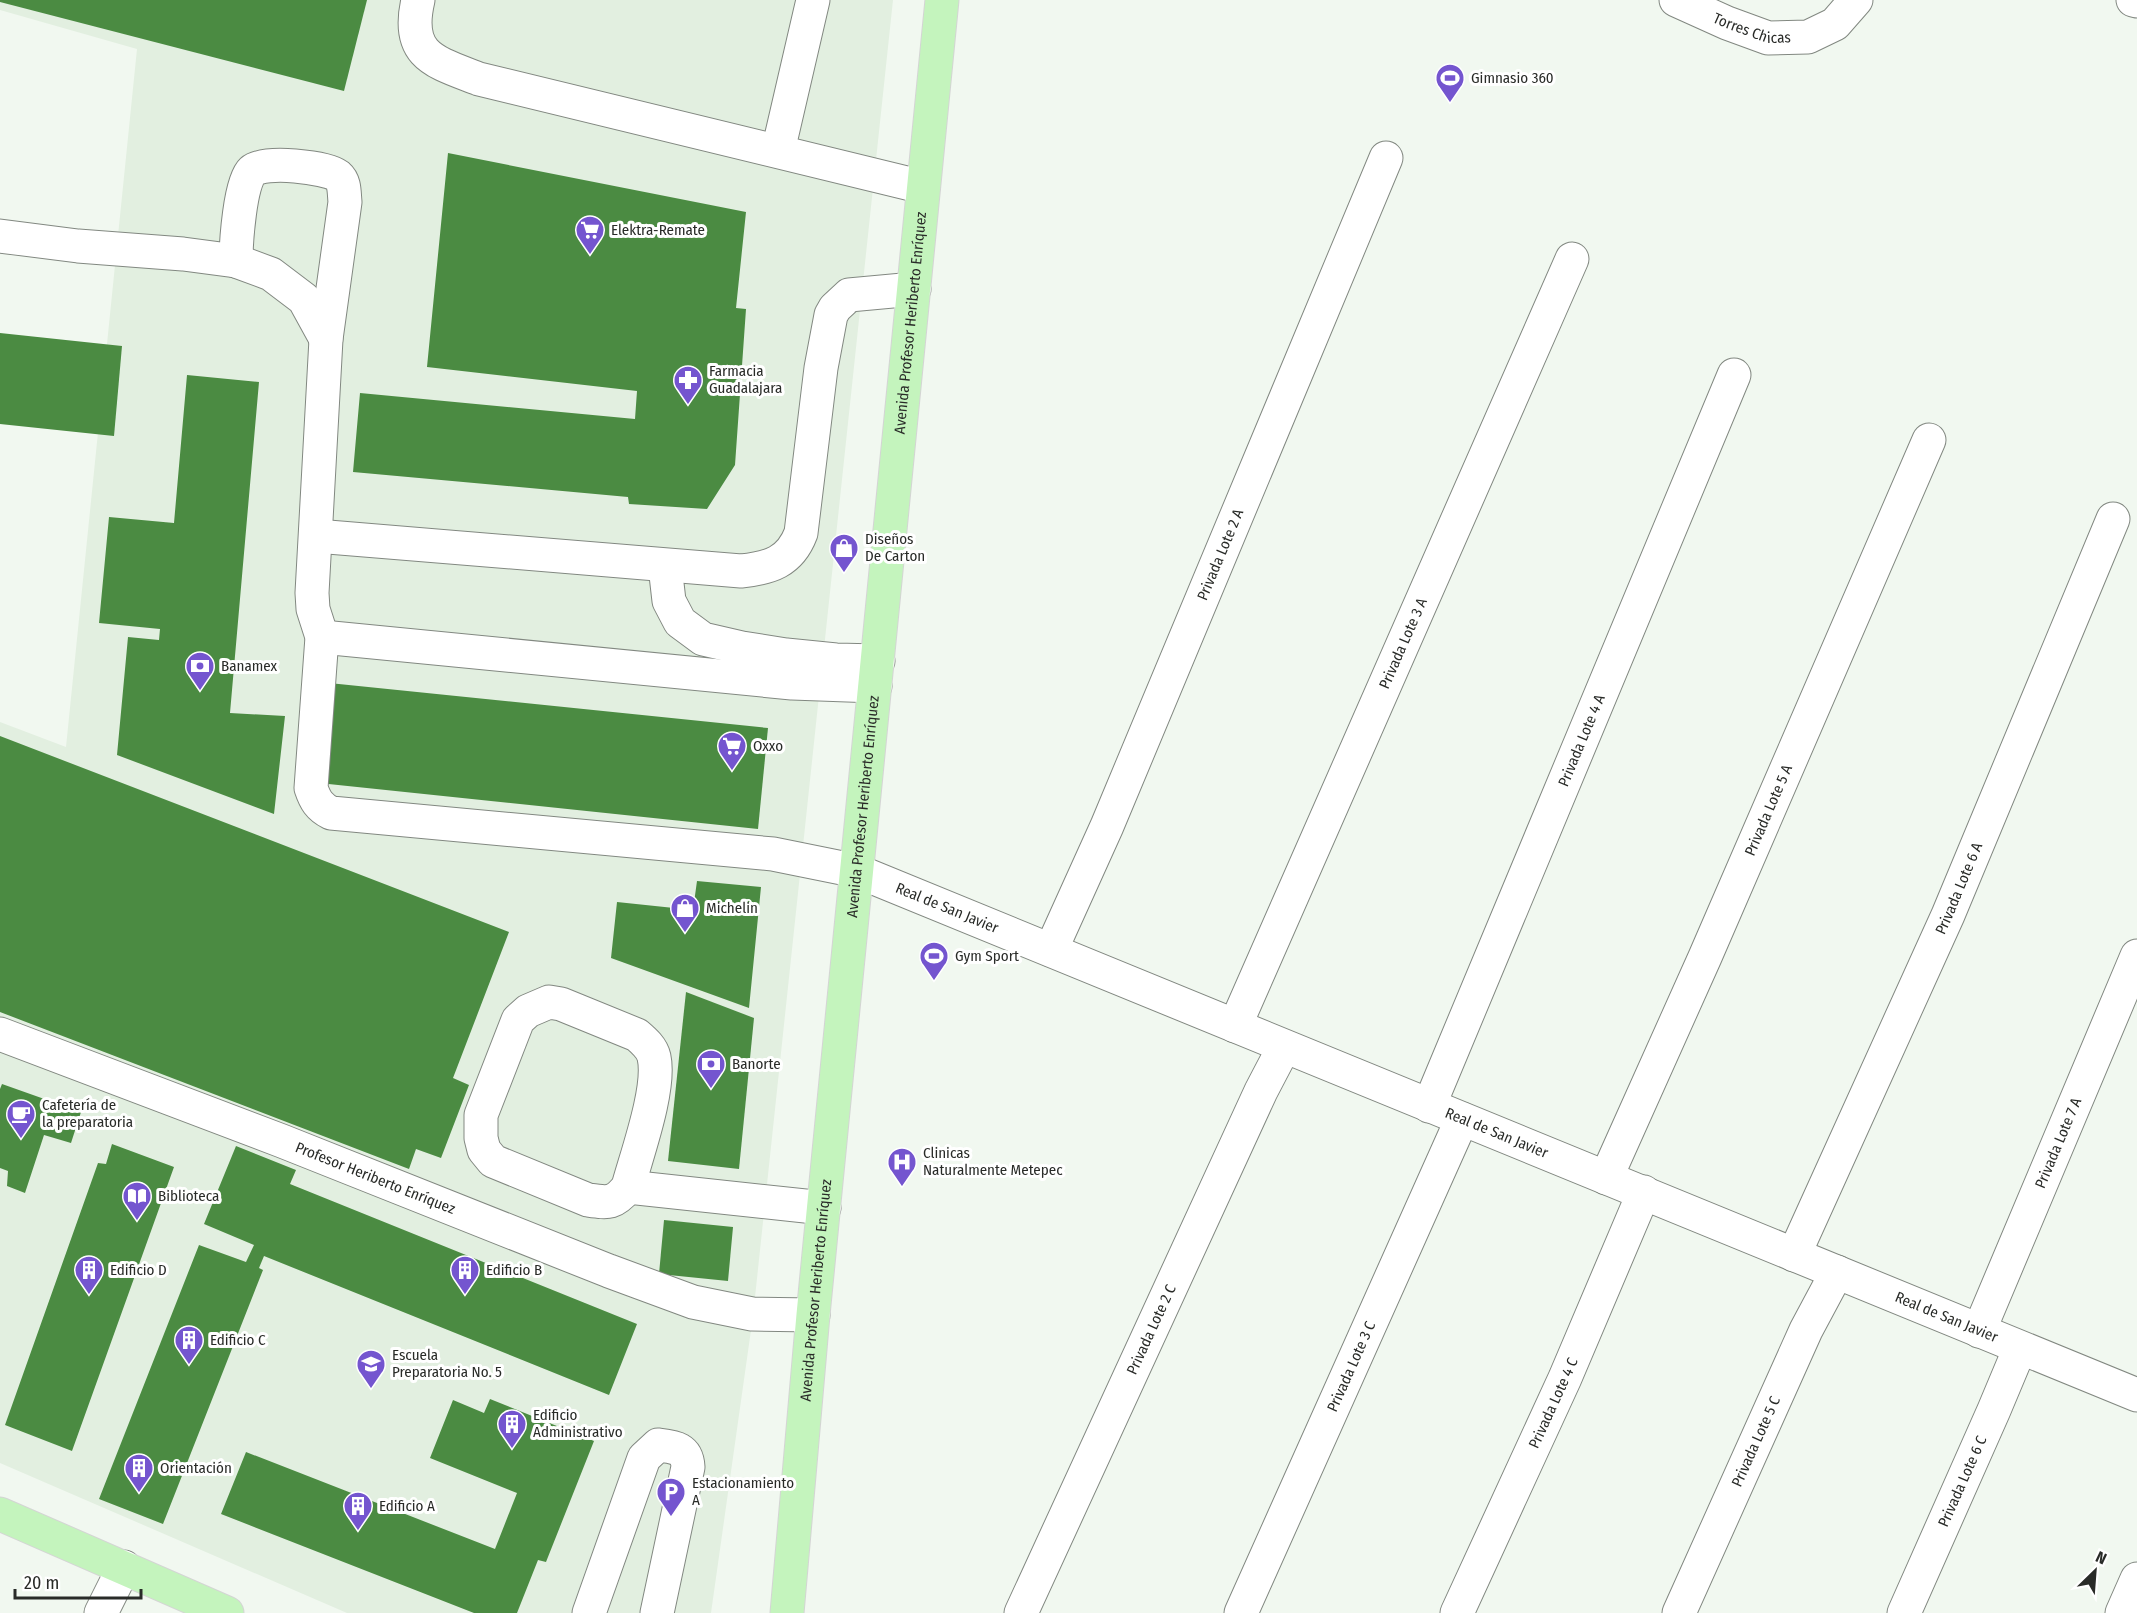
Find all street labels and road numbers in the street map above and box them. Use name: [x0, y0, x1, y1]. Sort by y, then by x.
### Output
street label: Torres Chicas: [1710, 9, 1791, 47]
street label: Avenida Profesor Heriberto Enríquez: [890, 211, 930, 435]
street label: Privada Lote 2 A: [1193, 506, 1247, 603]
street label: Privada Lote 3 A: [1375, 595, 1431, 692]
street label: Privada Lote 4 A: [1554, 692, 1609, 789]
street label: Avenida Profesor Heriberto Enríquez: [843, 695, 883, 918]
street label: Privada Lote 5 A: [1741, 762, 1796, 859]
street label: Privada Lote 6 A: [1931, 840, 1986, 937]
street label: Real de San Javier: [893, 879, 1002, 937]
street label: Privada Lote 7 A: [2031, 1095, 2085, 1191]
street label: Real de San Javier: [1443, 1104, 1552, 1162]
street label: Profesor Heriberto Enríquez: [293, 1138, 458, 1218]
street label: Avenida Profesor Heriberto Enríquez: [797, 1178, 835, 1402]
street label: Privada Lote 2 C: [1123, 1281, 1180, 1377]
street label: Real de San Javier: [1892, 1288, 2001, 1346]
street label: Privada Lote 3 C: [1323, 1318, 1379, 1415]
street label: Privada Lote 4 C: [1525, 1355, 1582, 1451]
street label: Privada Lote 5 C: [1728, 1393, 1784, 1490]
street label: Privada Lote 6 C: [1934, 1433, 1991, 1530]

